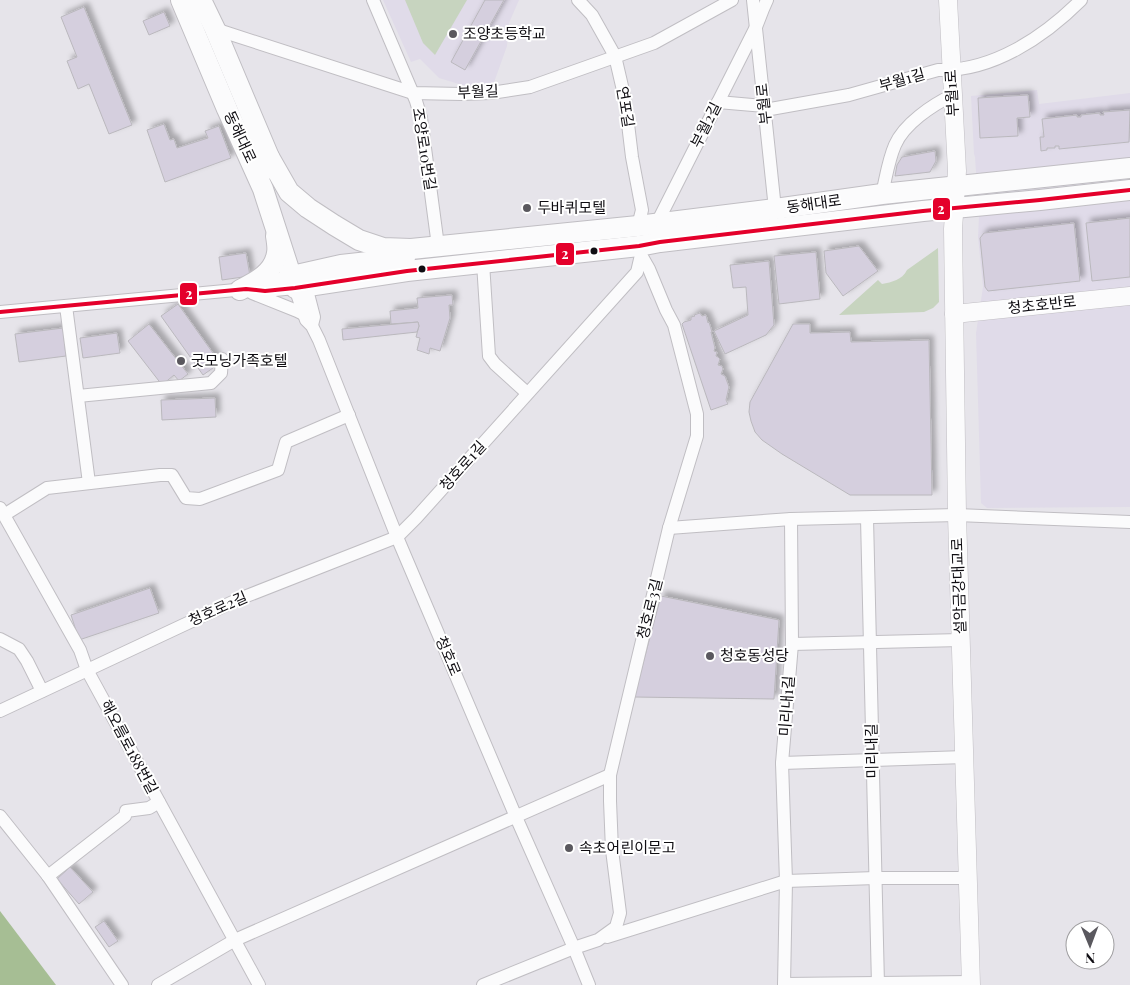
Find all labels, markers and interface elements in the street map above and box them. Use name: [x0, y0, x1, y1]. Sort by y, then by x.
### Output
place label: 조양초등학교: [463, 23, 546, 43]
marker: 조양초등학교: [447, 28, 459, 40]
street label: 부월1길: [876, 63, 927, 95]
street label: 부월1로: [940, 69, 962, 117]
street label: 부월길: [457, 80, 499, 102]
street label: 부월로: [751, 82, 775, 126]
street label: 연포길: [613, 85, 639, 129]
street label: 부월2길: [685, 98, 725, 151]
street label: 조양로10번길: [409, 106, 441, 192]
street label: 동해대로: [220, 107, 262, 166]
street label: 동해대로: [785, 189, 843, 217]
place label: 두바퀴모텔: [537, 197, 606, 217]
line badge: 2: [932, 197, 951, 221]
text: 2: [937, 199, 945, 218]
marker: 두바퀴모텔: [521, 202, 533, 214]
line badge: 2: [555, 242, 575, 266]
text: 2: [561, 244, 569, 263]
unlabelled marker: [589, 246, 599, 256]
unlabelled marker: [417, 264, 427, 274]
line badge: 2: [179, 282, 198, 306]
text: 2: [185, 284, 193, 303]
street label: 청초호반로: [1007, 290, 1077, 318]
place label: 굿모닝가족호텔: [191, 350, 288, 370]
marker: 굿모닝가족호텔: [175, 355, 187, 367]
street label: 청호로1길: [434, 436, 490, 495]
street label: 설악금강대교로: [946, 537, 970, 635]
street label: 청호로3길: [632, 576, 666, 641]
street label: 청호로2길: [185, 586, 250, 630]
street label: 청호로: [432, 633, 466, 679]
place label: 청호동성당: [720, 645, 789, 665]
marker: 청호동성당: [704, 650, 716, 662]
street label: 미리내1길: [774, 675, 798, 737]
street label: 해오름로188번길: [97, 696, 163, 797]
street label: 미리내길: [861, 723, 881, 779]
place label: 속초어린이문고: [579, 837, 676, 857]
marker: 속초어린이문고: [563, 842, 575, 854]
north arrow: [1065, 920, 1115, 970]
text: N: [1085, 949, 1095, 968]

